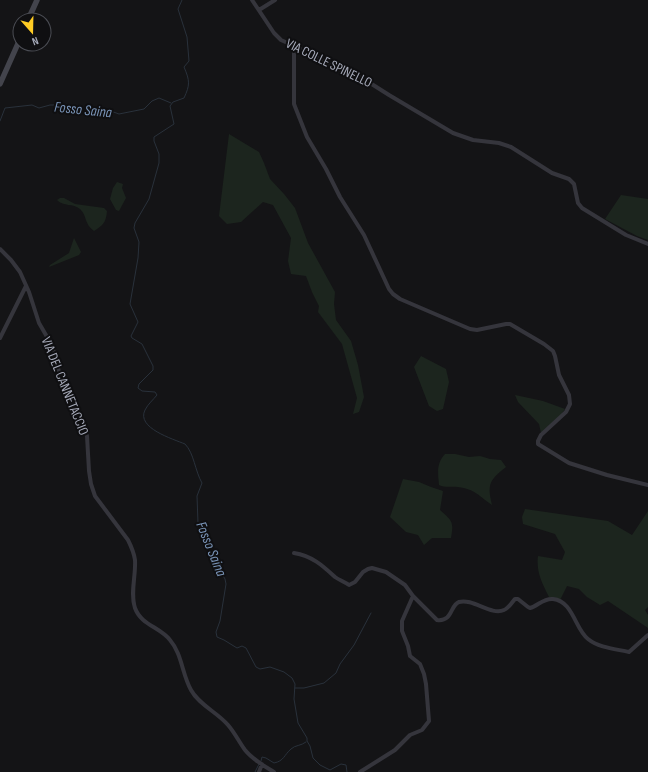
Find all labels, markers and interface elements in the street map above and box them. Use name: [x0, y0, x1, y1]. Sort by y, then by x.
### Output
north arrow: [12, 12, 52, 52]
text: N: [30, 34, 40, 48]
street label: VIA COLLE SPINELLO: [283, 35, 375, 91]
water label: Fosso Saina: [53, 98, 113, 122]
street label: VIA DEL CANNETACCIO: [38, 334, 92, 438]
water label: Fosso Saina: [191, 519, 231, 579]

